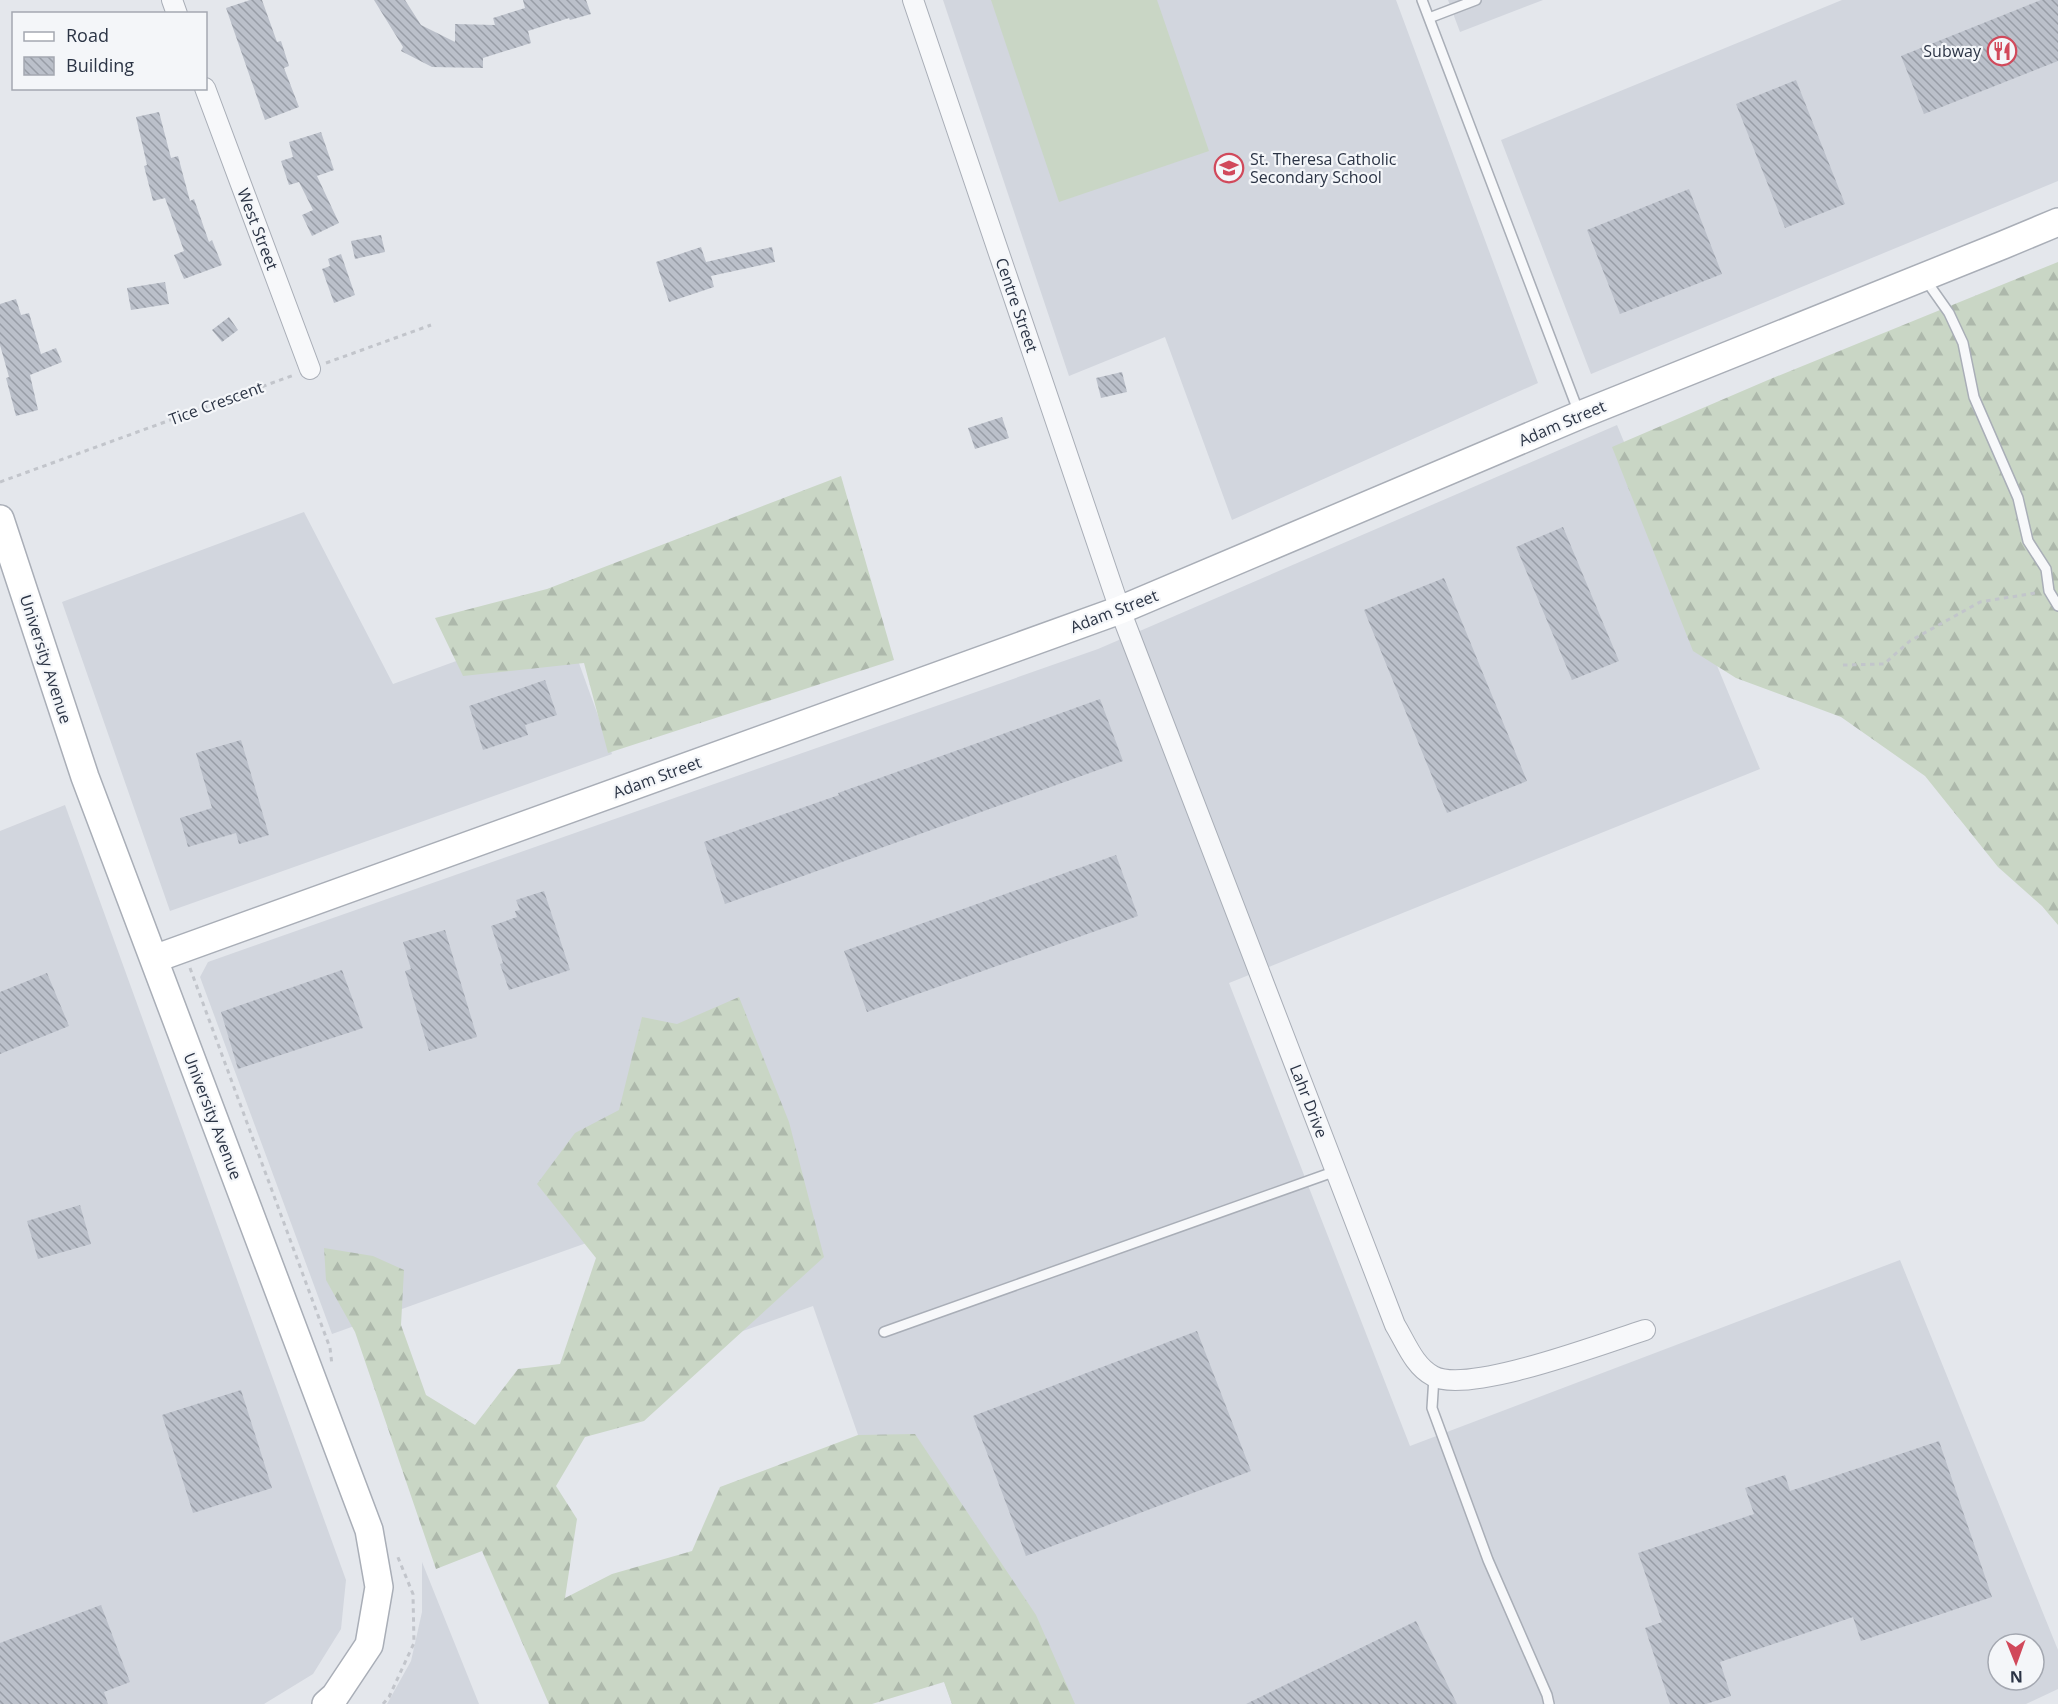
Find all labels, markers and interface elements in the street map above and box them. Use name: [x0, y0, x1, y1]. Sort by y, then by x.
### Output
legend: [12, 12, 207, 90]
text: Road: [66, 23, 109, 47]
restaurant icon: Subway: [1986, 35, 2018, 67]
place label: Subway: [1923, 40, 1982, 62]
text: Building: [66, 53, 134, 77]
place label: St. Theresa Catholic Secondary School: [1250, 148, 1397, 188]
school or university icon: St. Theresa Catholic Secondary School: [1213, 152, 1245, 184]
street label: West Street: [232, 185, 284, 273]
street label: Centre Street: [990, 255, 1044, 356]
street label: Tice Crescent: [166, 376, 267, 430]
street label: Adam Street: [1515, 395, 1609, 451]
street label: Adam Street: [1067, 584, 1161, 638]
street label: University Avenue: [15, 592, 77, 726]
street label: Adam Street: [610, 751, 704, 803]
street label: University Avenue: [179, 1049, 247, 1183]
street label: Lahr Drive: [1285, 1061, 1333, 1141]
north arrow: [1986, 1632, 2046, 1692]
text: N: [2010, 1666, 2023, 1688]

